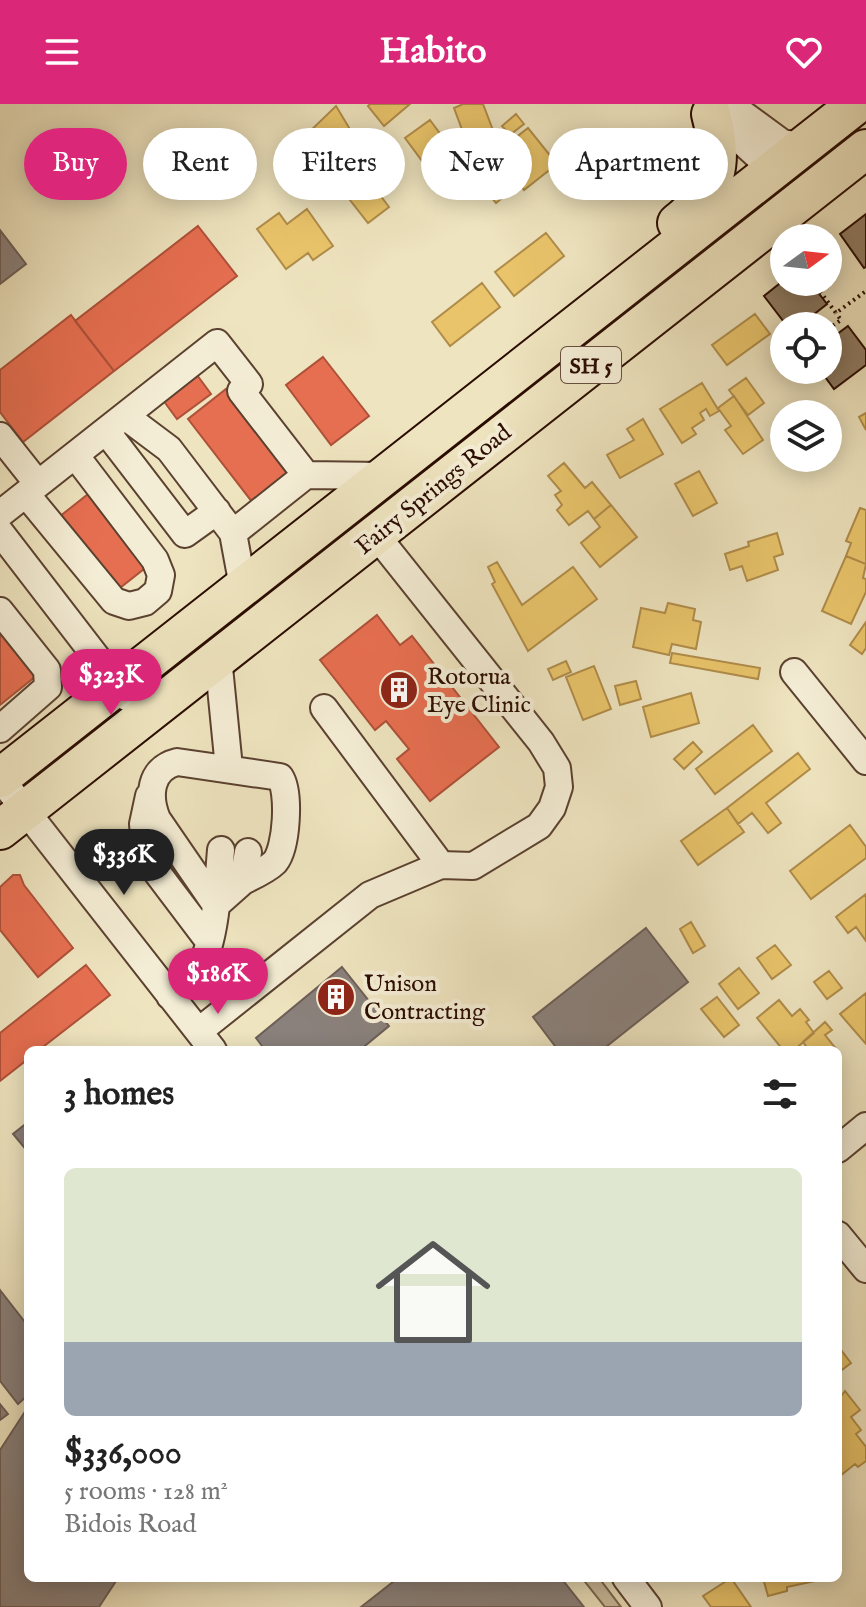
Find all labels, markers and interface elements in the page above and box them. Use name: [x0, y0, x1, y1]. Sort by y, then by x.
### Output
text: Habito: [380, 29, 486, 75]
icon: menu: [40, 30, 84, 74]
icon: heart: [782, 30, 826, 74]
chip: Buy: [24, 128, 127, 200]
chip: Rent: [143, 128, 257, 200]
chip: Filters: [273, 128, 405, 200]
chip: New: [421, 128, 532, 200]
chip: Apartment: [548, 128, 728, 200]
north arrow: [770, 224, 842, 296]
map controls: [770, 224, 842, 472]
button: locate: [770, 312, 842, 384]
road number: SH 5: [561, 347, 621, 383]
button: layers: [770, 400, 842, 472]
street label: Fairy Springs Road: [350, 418, 518, 563]
pin: $323K: [55, 649, 167, 717]
text: $323K: [79, 658, 143, 691]
place label: Rotorua Eye Clinic: [427, 662, 531, 721]
building icon: Rotorua Eye Clinic: [378, 669, 420, 711]
pin: $336K: [68, 829, 180, 897]
text: $336K: [92, 838, 156, 871]
pin: $186K: [162, 948, 274, 1016]
text: $186K: [186, 957, 250, 990]
place label: Unison Contracting: [364, 969, 486, 1028]
building icon: Unison Contracting: [315, 976, 357, 1018]
icon: filters: [758, 1072, 802, 1116]
text: 3 homes: [64, 1073, 174, 1116]
icon: home: [361, 1220, 505, 1364]
text: $336,000: [64, 1432, 182, 1475]
text: 5 rooms · 128 m²: [64, 1475, 228, 1508]
text: Bidois Road: [64, 1508, 196, 1541]

